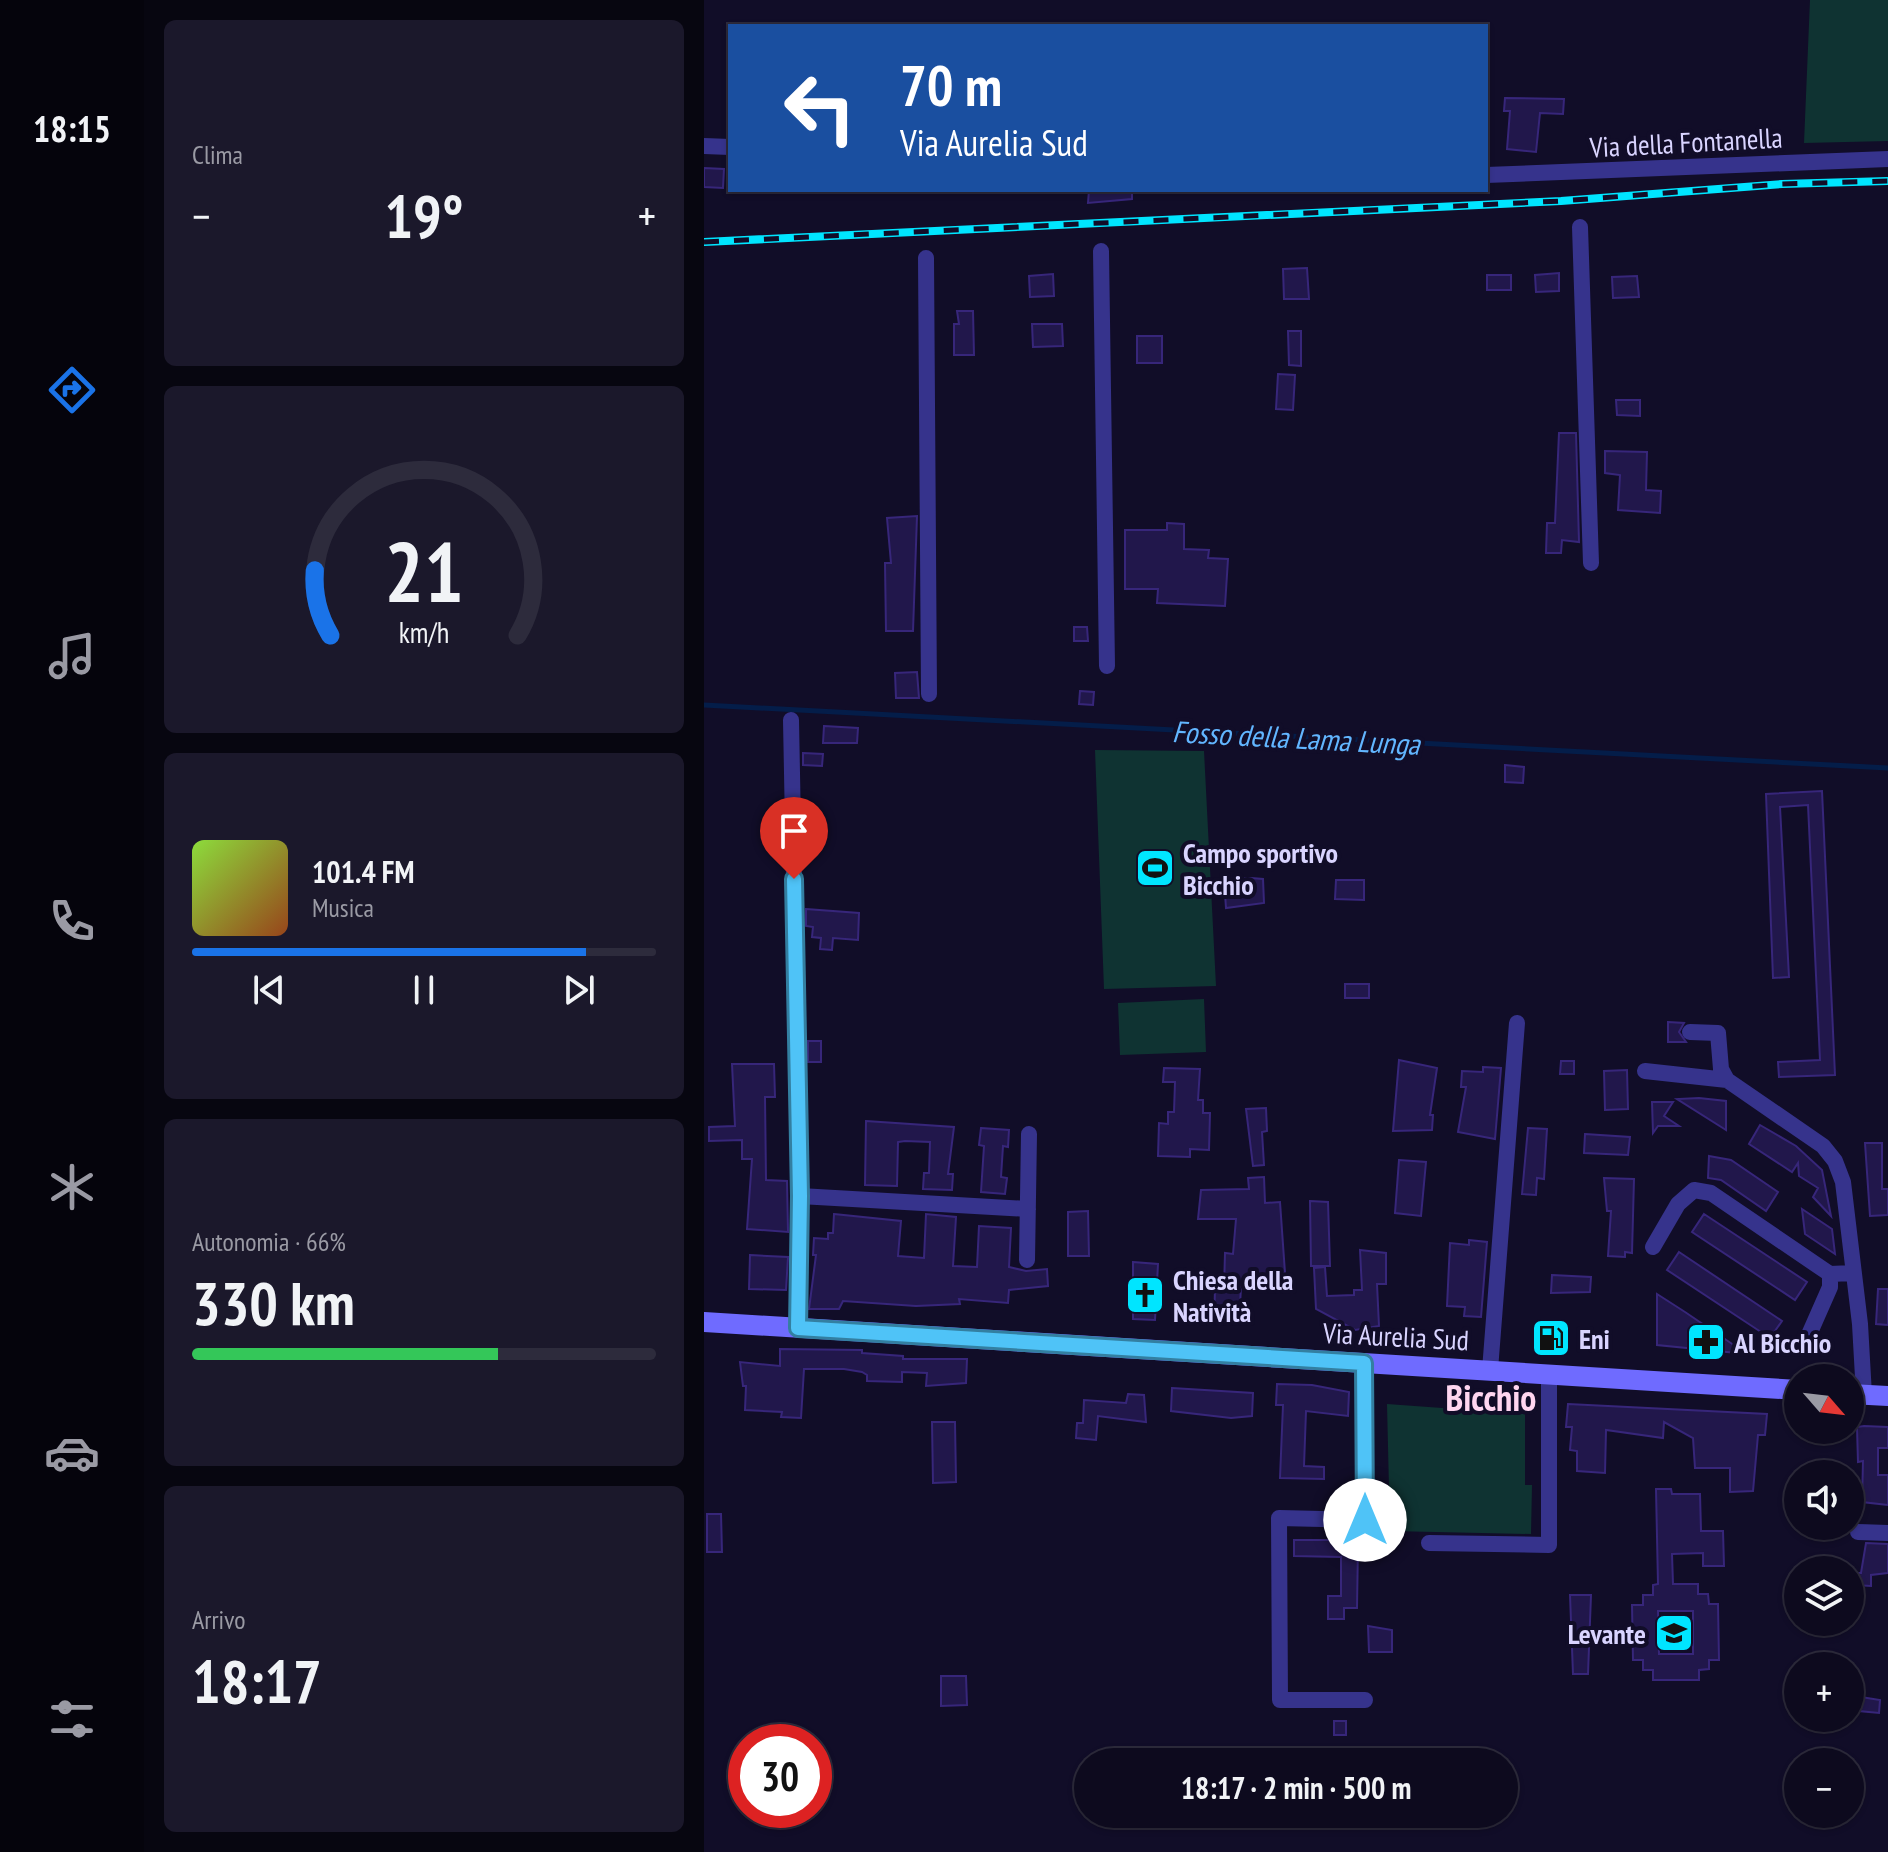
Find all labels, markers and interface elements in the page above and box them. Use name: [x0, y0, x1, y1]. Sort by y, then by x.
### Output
text: 70 m: [900, 49, 1002, 121]
icon: left: [768, 56, 872, 160]
text: 18:15: [33, 105, 111, 152]
street label: Via della Fontanella: [1588, 118, 1783, 166]
text: Via Aurelia Sud: [900, 119, 1088, 166]
text: Clima: [192, 138, 243, 171]
text: 19°: [384, 177, 464, 255]
text: −: [192, 187, 210, 244]
text: +: [638, 187, 656, 244]
icon: directions: [44, 362, 100, 418]
text: 21: [384, 516, 464, 624]
text: km/h: [399, 614, 449, 651]
icon: music: [44, 628, 100, 684]
water label: Fosso della Lama Lunga: [1171, 711, 1423, 763]
pin: [760, 797, 828, 879]
icon: arrive: [772, 809, 816, 853]
place label: Campo sportivo Bicchio: [1183, 834, 1338, 903]
sports icon: Campo sportivo Bicchio: [1134, 847, 1176, 889]
text: 101.4 FM: [312, 852, 414, 891]
text: Musica: [312, 891, 374, 924]
icon: phone: [44, 893, 100, 949]
icon: previous: [247, 968, 291, 1012]
icon: pause: [402, 968, 446, 1012]
icon: next: [557, 968, 601, 1012]
icon: climate: [44, 1159, 100, 1215]
text: Autonomia · 66%: [192, 1225, 346, 1258]
place label: Chiesa della Natività: [1173, 1261, 1293, 1330]
text: 330 km: [192, 1264, 355, 1342]
church icon: Chiesa della Natività: [1124, 1274, 1166, 1316]
street label: Via Aurelia Sud: [1321, 1314, 1470, 1358]
fuel station icon: Eni: [1530, 1317, 1572, 1359]
place label: Eni: [1579, 1320, 1610, 1357]
pharmacy icon: Al Bicchio: [1685, 1321, 1727, 1363]
place label: Al Bicchio: [1733, 1324, 1831, 1361]
north arrow: [1784, 1364, 1864, 1444]
map controls: [1784, 1364, 1864, 1828]
district label: Bicchio: [1446, 1374, 1536, 1421]
icon: car: [44, 1425, 100, 1481]
button: sound: [1784, 1460, 1864, 1540]
position arrow: [1323, 1478, 1407, 1562]
button: layers: [1784, 1556, 1864, 1636]
text: Arrivo: [192, 1603, 246, 1636]
school or university icon: Levante: [1653, 1612, 1695, 1654]
place label: Levante: [1568, 1615, 1646, 1652]
text: 18:17: [192, 1642, 322, 1720]
button: +: [1784, 1652, 1864, 1732]
icon: filters: [44, 1691, 100, 1747]
speed limit sign: 30: [728, 1724, 832, 1828]
button: −: [1784, 1748, 1864, 1828]
text: 18:17 · 2 min · 500 m: [1181, 1768, 1411, 1807]

